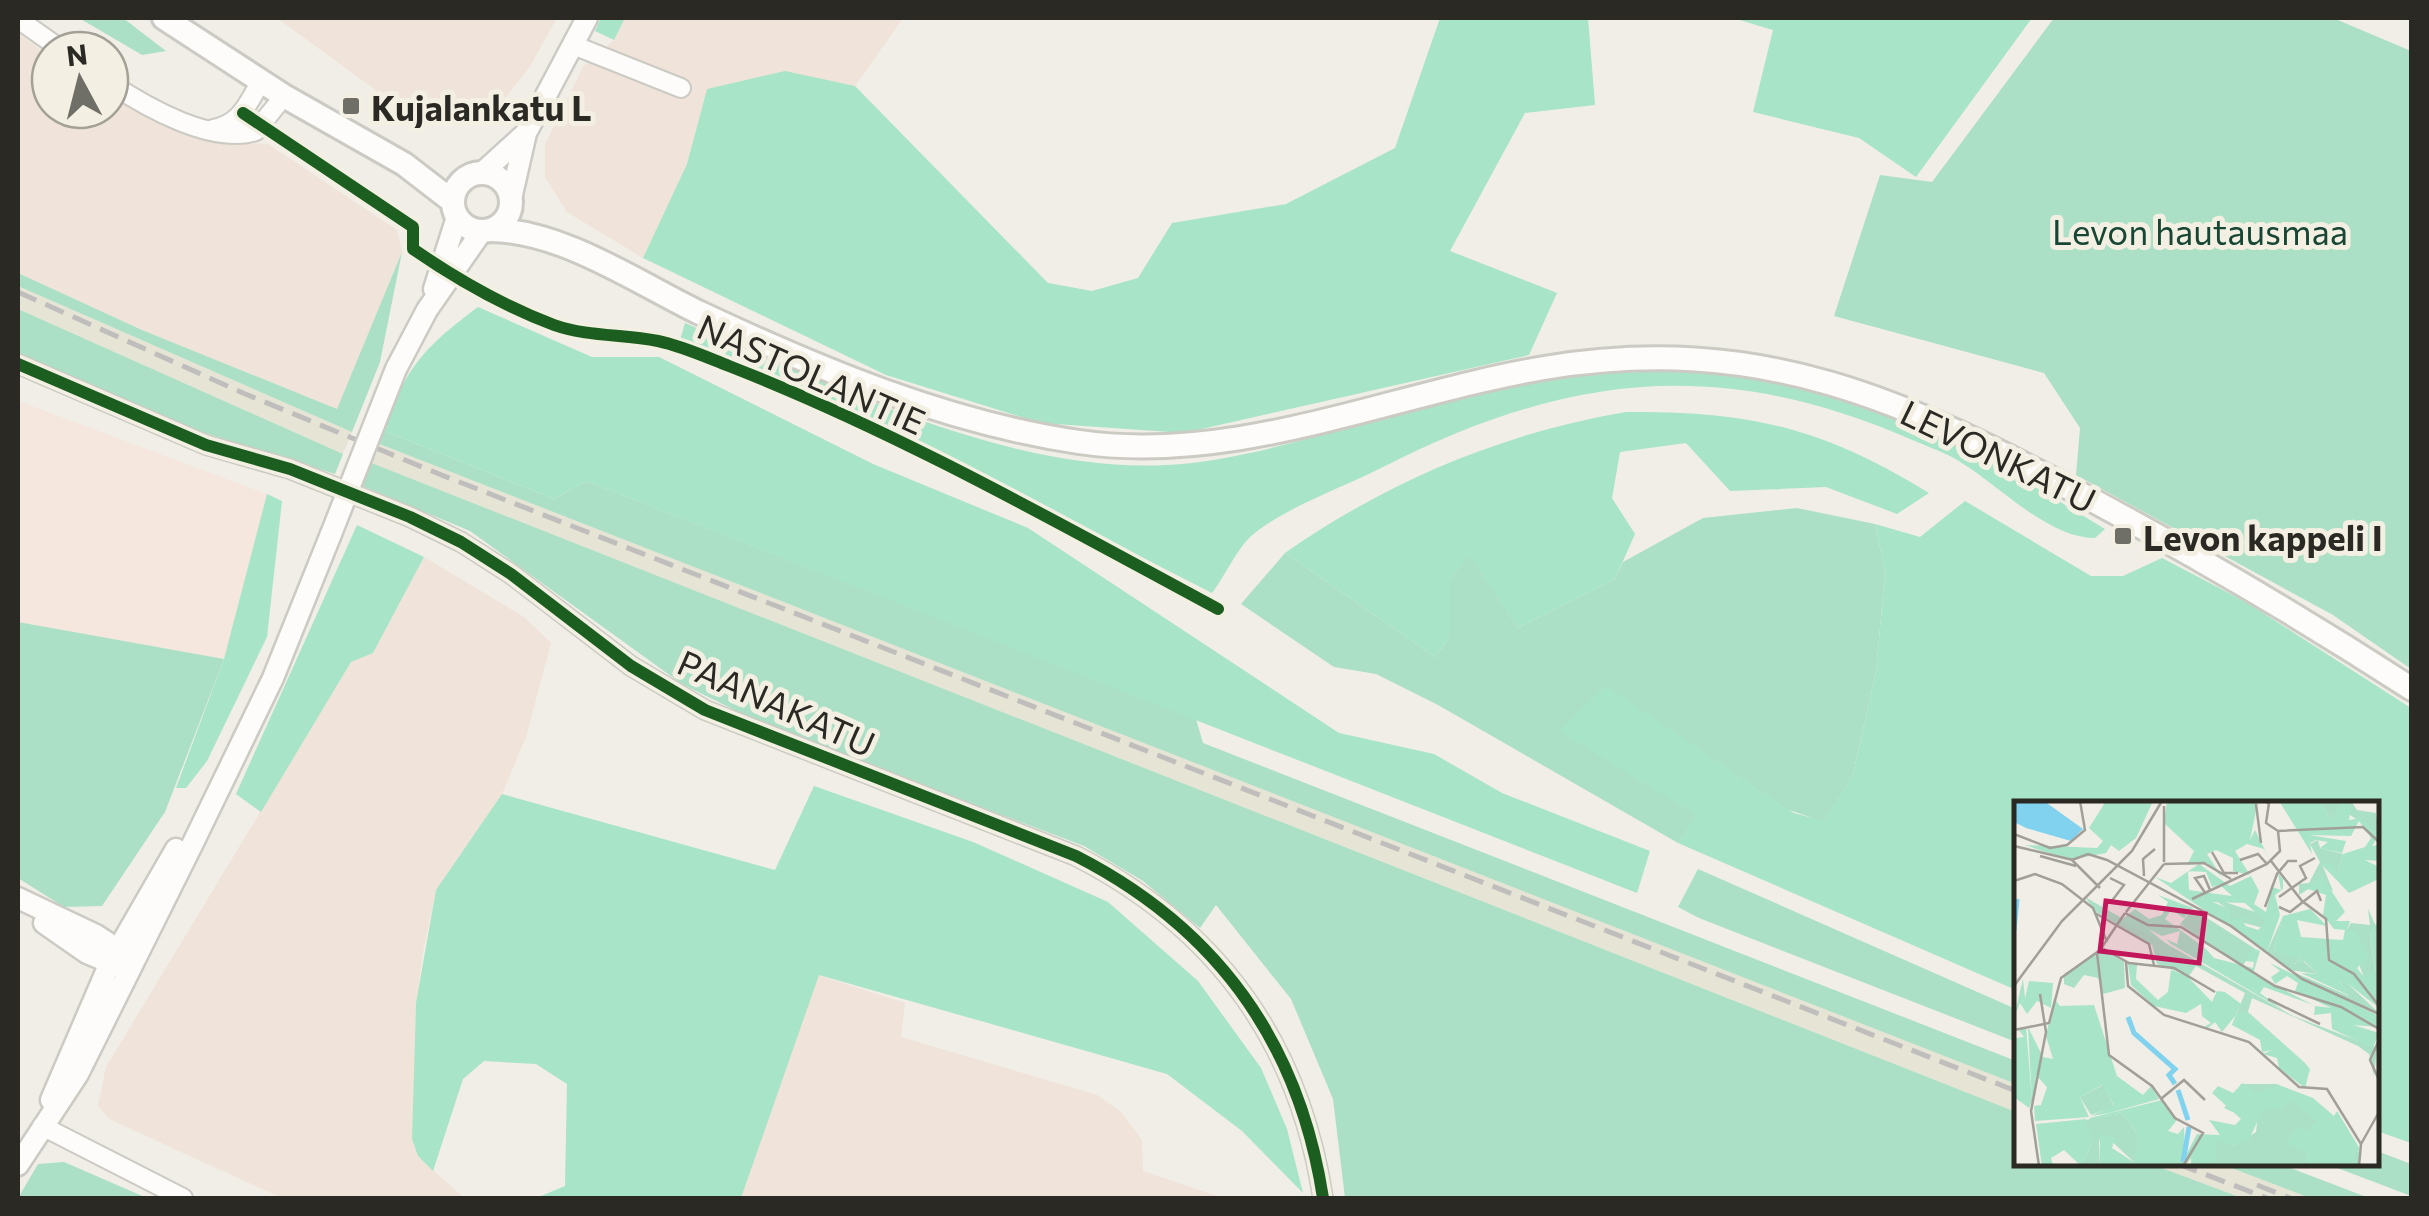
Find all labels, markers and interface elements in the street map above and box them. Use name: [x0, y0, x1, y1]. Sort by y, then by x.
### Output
north arrow: [30, 30, 130, 130]
text: N: [64, 36, 89, 72]
place label: Kujalankatu L: [371, 85, 592, 128]
marker: Kujalankatu L: [340, 95, 362, 117]
park label: Levon hautausmaa: [2052, 209, 2348, 252]
street label: NASTOLANTIE: [692, 304, 932, 442]
street label: LEVONKATU: [1894, 389, 2104, 521]
place label: Levon kappeli I: [2143, 515, 2383, 558]
marker: Levon kappeli I: [2112, 525, 2134, 547]
street label: PAANAKATU: [672, 639, 882, 765]
inset map: [2014, 801, 2379, 1166]

